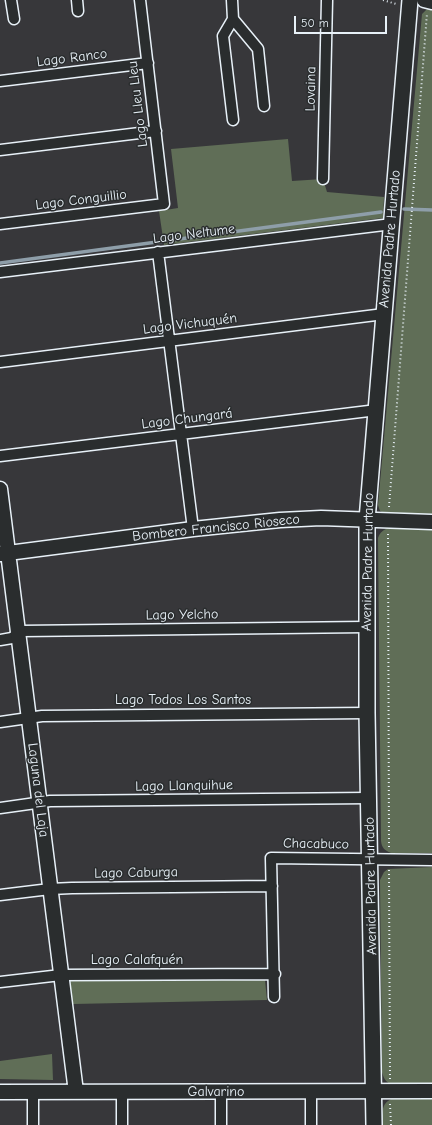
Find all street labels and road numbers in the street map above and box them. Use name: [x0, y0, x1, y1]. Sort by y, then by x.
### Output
street label: Lago Ranco: [36, 45, 108, 71]
street label: Lago Lleu Lleu: [124, 60, 152, 148]
street label: Lovaina: [302, 66, 320, 112]
street label: Avenida Padre Hurtado: [376, 169, 404, 309]
street label: Lago Conguillio: [34, 186, 128, 214]
street label: Lago Neltume: [152, 221, 236, 247]
street label: Lago Vichuquén: [142, 310, 238, 338]
street label: Lago Chungará: [141, 405, 233, 433]
street label: Avenida Padre Hurtado: [358, 493, 378, 631]
street label: Bombero Francisco Rioseco: [131, 511, 301, 545]
street label: Lago Yelcho: [146, 606, 218, 624]
street label: Lago Todos Los Santos: [115, 692, 251, 708]
street label: Laguna del Laja: [24, 742, 52, 838]
street label: Lago Llanquihue: [135, 777, 233, 795]
street label: Avenida Padre Hurtado: [361, 817, 381, 955]
street label: Chacabuco: [283, 835, 349, 853]
street label: Lago Caburga: [94, 864, 178, 882]
street label: Lago Calafquén: [91, 952, 183, 968]
street label: Galvarino: [188, 1084, 244, 1100]

